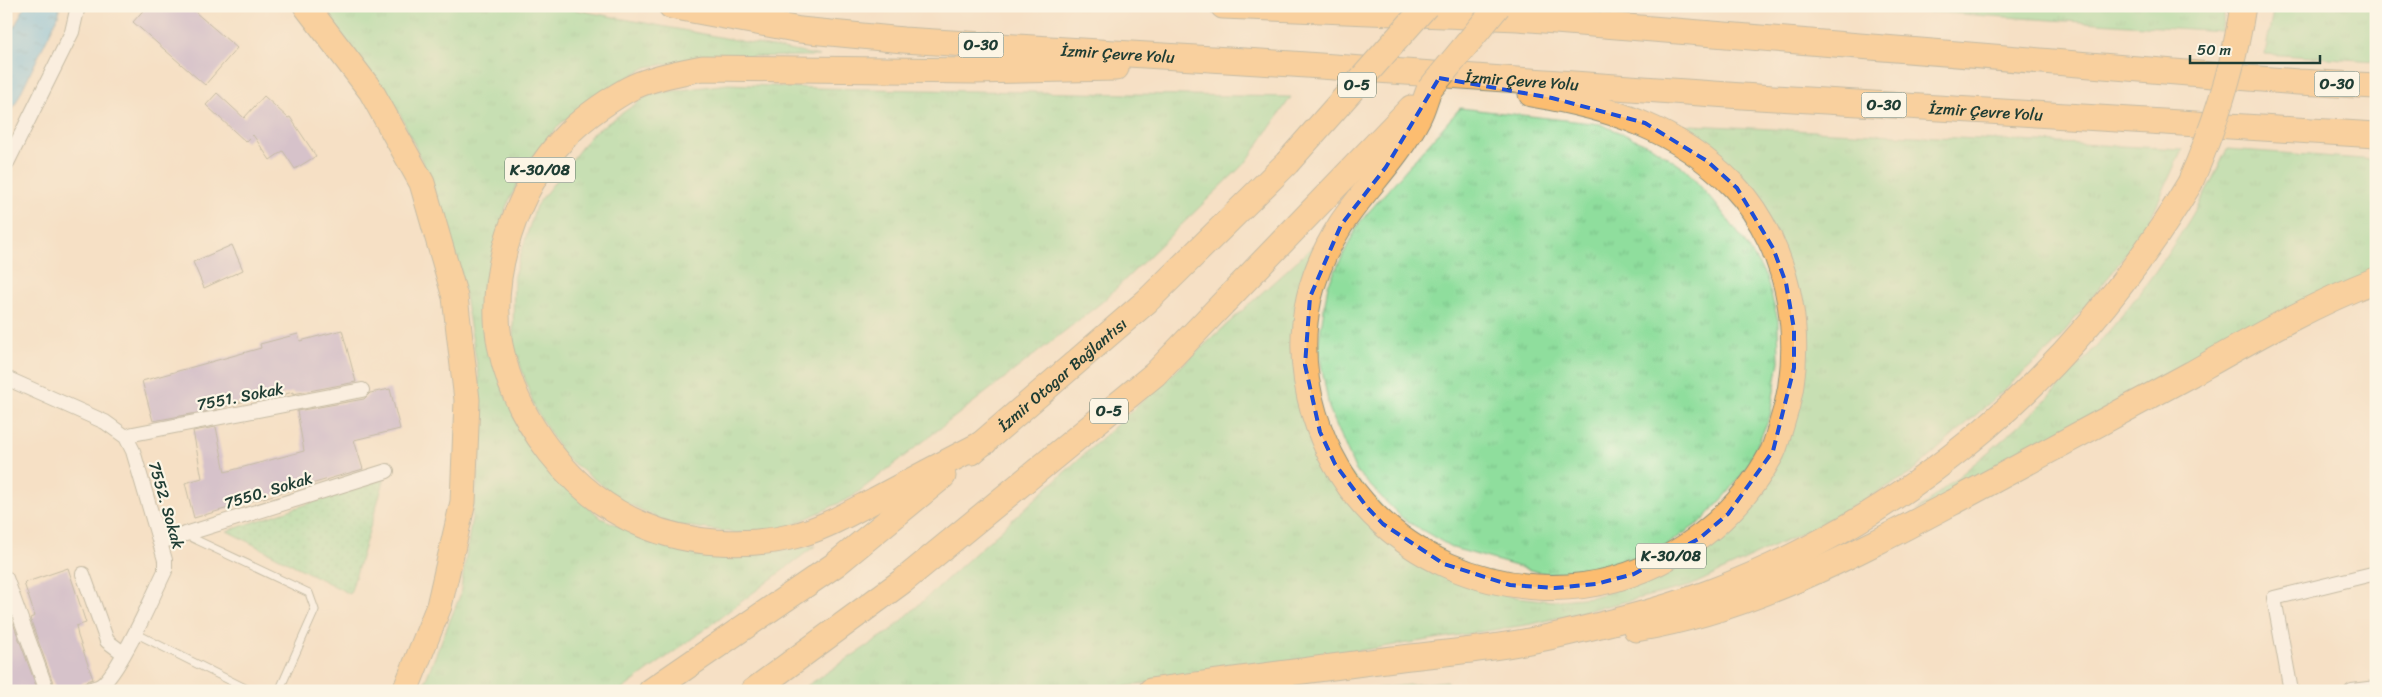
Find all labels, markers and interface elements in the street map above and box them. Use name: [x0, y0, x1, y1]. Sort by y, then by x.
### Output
road number: O-30: [958, 32, 1004, 58]
scale bar: [2190, 32, 2320, 64]
street label: İzmir Çevre Yolu: [1059, 36, 1176, 72]
text: 50 m: [2197, 37, 2232, 63]
street label: İzmir Çevre Yolu: [1463, 62, 1580, 99]
road number: O-5: [1338, 72, 1376, 98]
road number: O-30: [2314, 72, 2360, 96]
road number: O-30: [1862, 92, 1906, 118]
street label: İzmir Çevre Yolu: [1927, 93, 2044, 130]
road number: K-30/08: [505, 158, 575, 182]
street label: İzmir Otogar Bağlantısı: [990, 310, 1134, 440]
street label: 7551. Sokak: [194, 374, 286, 419]
road number: O-5: [1090, 398, 1128, 424]
street label: 7552. Sokak: [140, 458, 193, 553]
street label: 7550. Sokak: [220, 463, 316, 518]
road number: K-30/08: [1636, 544, 1706, 568]

